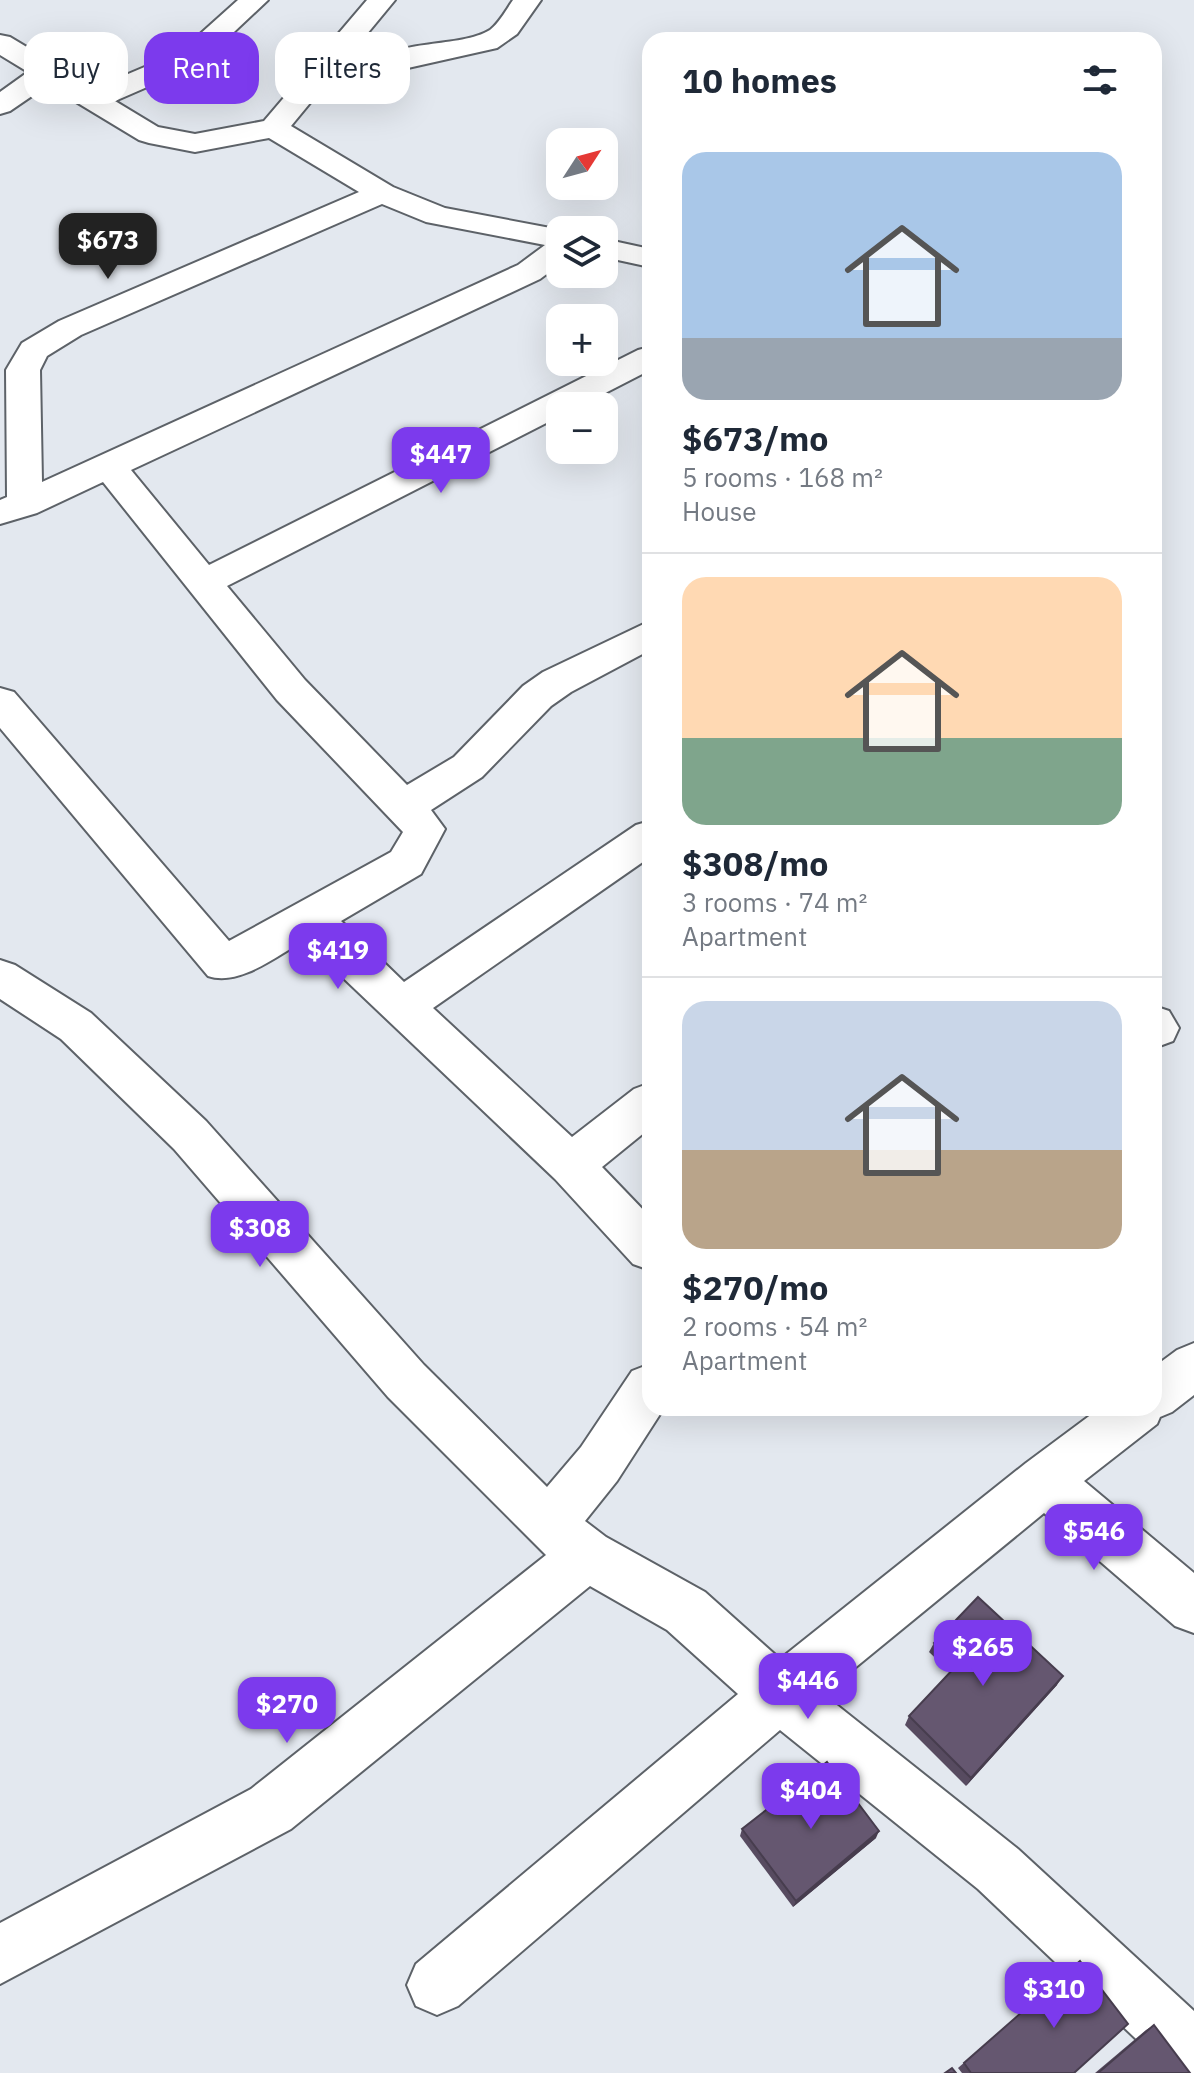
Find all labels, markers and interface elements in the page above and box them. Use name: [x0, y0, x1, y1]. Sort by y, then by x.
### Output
chip: Buy: [24, 32, 128, 104]
chip: Rent: [144, 32, 259, 104]
chip: Filters: [275, 32, 410, 104]
text: 10 homes: [682, 58, 837, 102]
icon: filters: [1078, 58, 1122, 102]
north arrow: [546, 128, 618, 200]
map controls: [546, 128, 618, 464]
icon: home: [830, 204, 974, 348]
pin: $673: [61, 213, 155, 281]
button: layers: [546, 216, 618, 288]
text: $673: [77, 222, 139, 256]
button: +: [546, 304, 618, 376]
button: −: [546, 392, 618, 464]
text: $673/mo: [682, 416, 829, 460]
pin: $447: [394, 427, 488, 495]
text: $447: [410, 436, 472, 470]
text: 5 rooms · 168 m²: [682, 460, 883, 494]
text: House: [682, 494, 757, 528]
icon: home: [830, 629, 974, 773]
text: $308/mo: [682, 841, 829, 885]
text: 3 rooms · 74 m²: [682, 885, 867, 919]
text: Apartment: [682, 919, 807, 953]
pin: $419: [291, 923, 385, 991]
text: $419: [307, 932, 369, 966]
icon: home: [830, 1053, 974, 1197]
pin: $308: [213, 1201, 307, 1269]
text: $308: [229, 1210, 291, 1244]
text: $270/mo: [682, 1265, 829, 1309]
text: 2 rooms · 54 m²: [682, 1309, 867, 1343]
text: Apartment: [682, 1343, 807, 1377]
pin: $546: [1047, 1504, 1141, 1572]
text: $546: [1063, 1513, 1125, 1547]
pin: $265: [936, 1620, 1030, 1688]
text: $265: [952, 1629, 1014, 1663]
pin: $446: [761, 1653, 855, 1721]
text: $446: [777, 1662, 839, 1696]
pin: $270: [240, 1677, 334, 1745]
text: $270: [256, 1686, 318, 1720]
pin: $404: [764, 1763, 858, 1831]
text: $404: [780, 1772, 842, 1806]
pin: $310: [1007, 1962, 1101, 2030]
text: $310: [1023, 1971, 1085, 2005]

